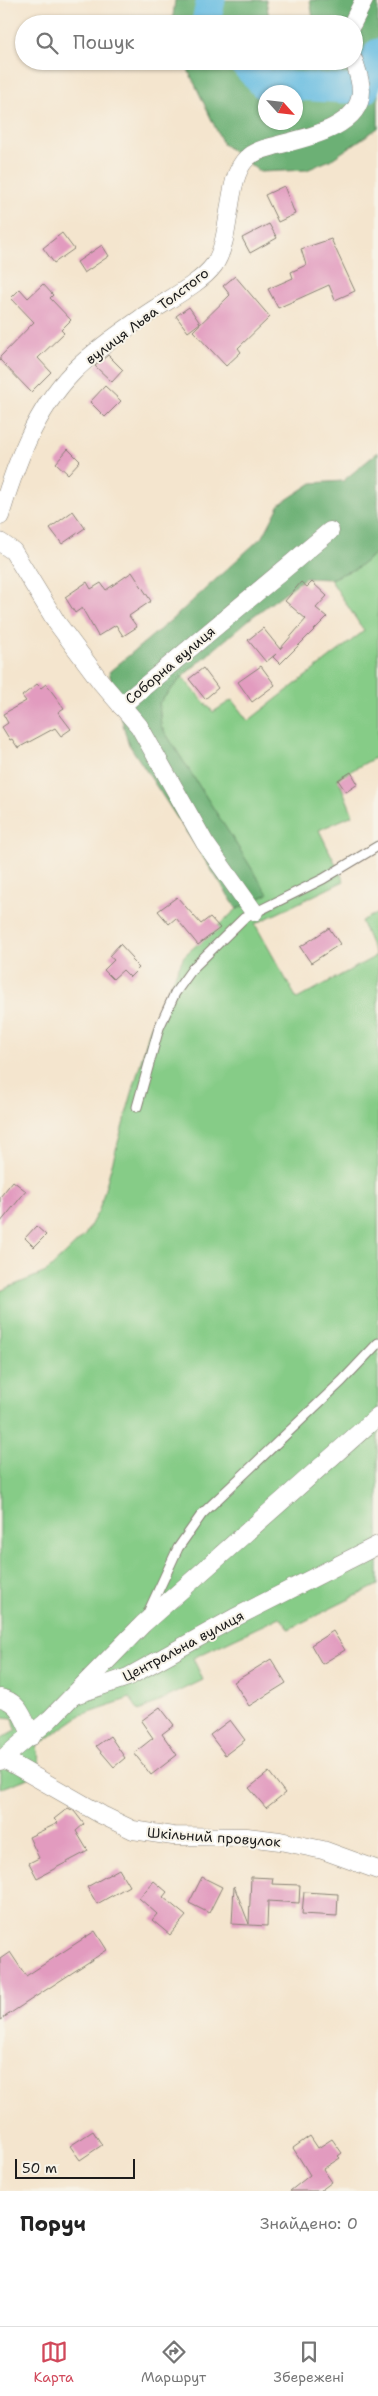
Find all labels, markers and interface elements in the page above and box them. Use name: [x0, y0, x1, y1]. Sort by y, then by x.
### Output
search box: [15, 15, 363, 70]
icon: search: [33, 29, 61, 57]
text: Пошук: [73, 30, 135, 55]
north arrow: [258, 85, 303, 130]
street label: вулиця Льва Толстого: [82, 264, 212, 368]
street label: Соборна вулиця: [121, 622, 219, 708]
street label: Центральна вулиця: [119, 1606, 247, 1686]
street label: Шкільний провулок: [147, 1823, 282, 1851]
scale bar: [15, 2156, 135, 2179]
text: 50 m: [22, 2159, 57, 2177]
text: Поруч: [20, 2210, 86, 2238]
text: Знайдено: 0: [260, 2213, 358, 2234]
tab: Карта: [34, 2338, 74, 2386]
tab: Маршрут: [141, 2338, 206, 2386]
tab: Збережені: [273, 2338, 344, 2386]

